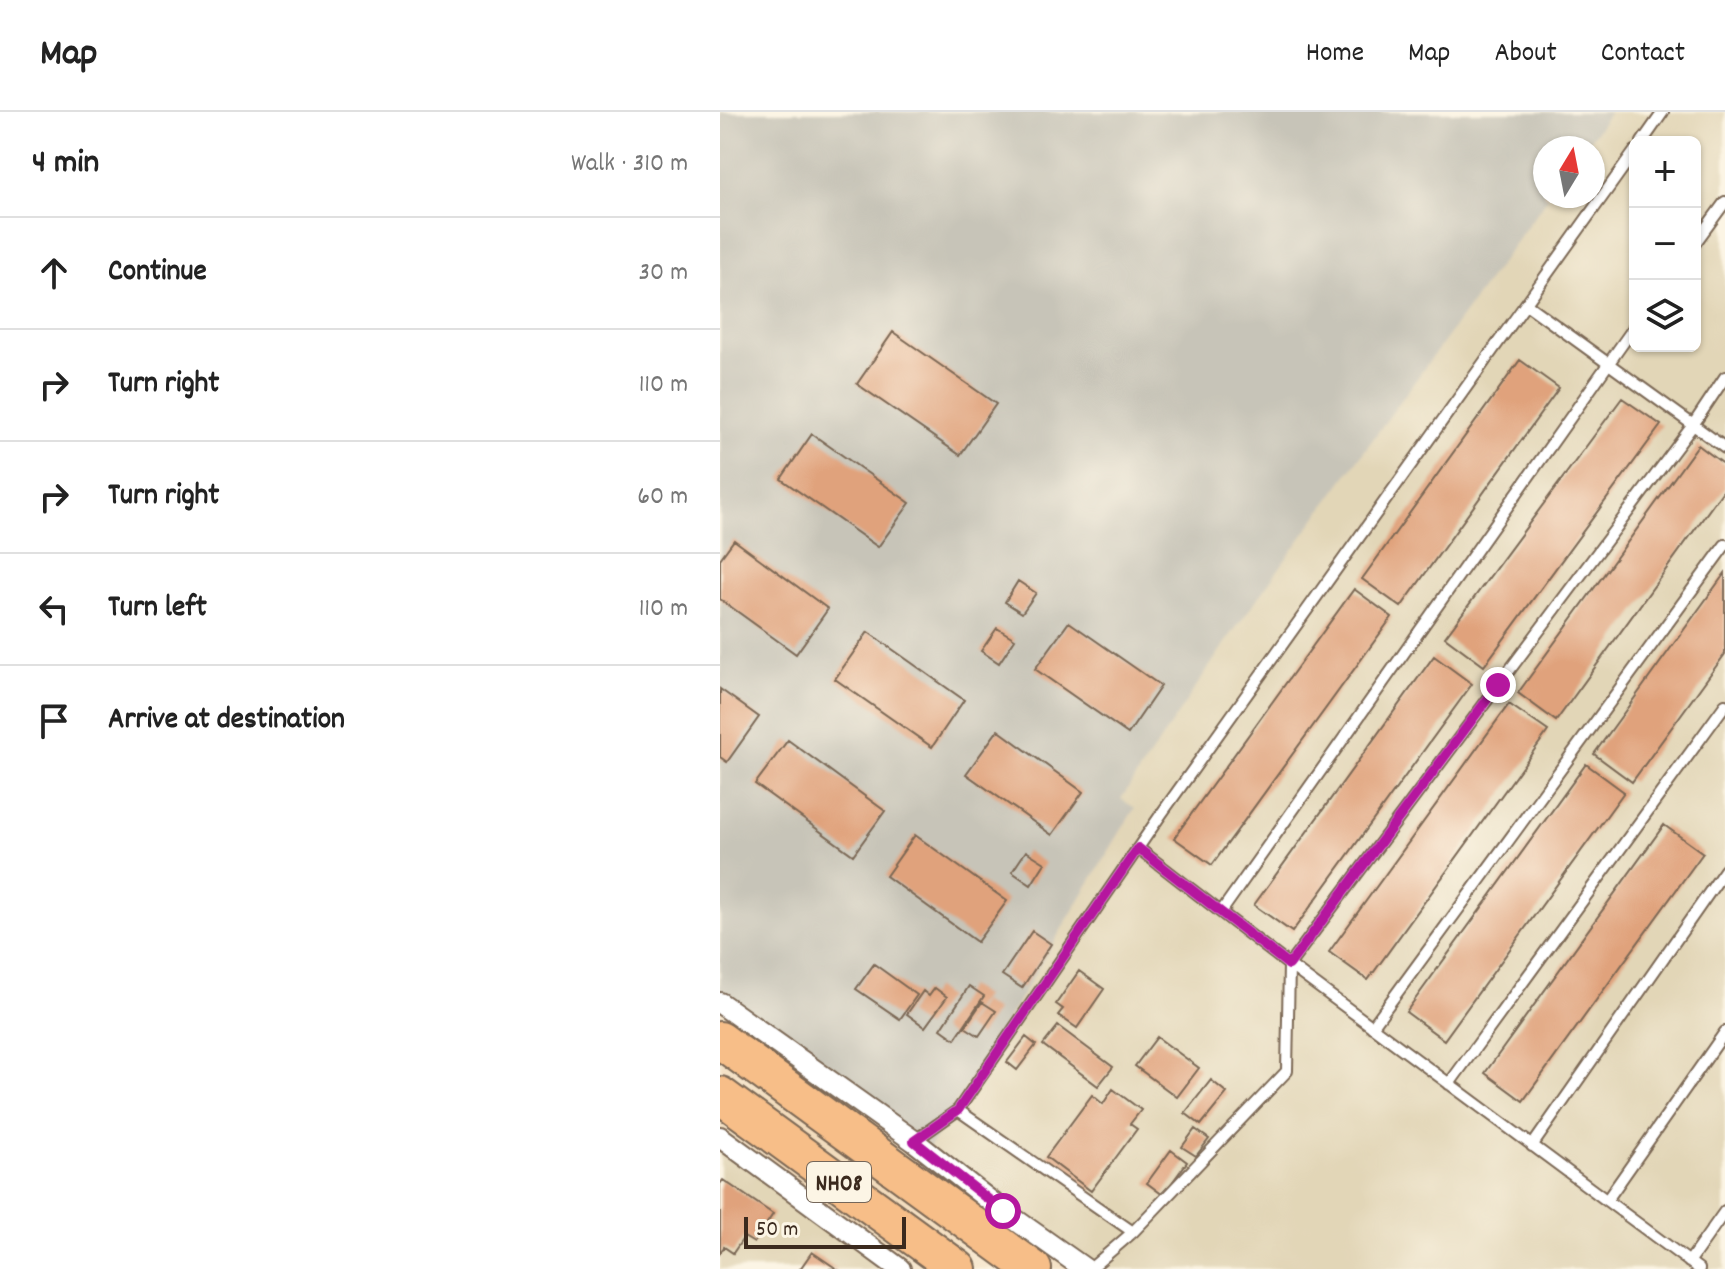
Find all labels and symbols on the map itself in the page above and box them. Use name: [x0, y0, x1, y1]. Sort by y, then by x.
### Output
north arrow: [1533, 136, 1605, 208]
route end: [1480, 667, 1516, 703]
road number: NH08: [807, 1162, 871, 1202]
route start: [985, 1193, 1021, 1229]
scale bar: [744, 1213, 906, 1249]

